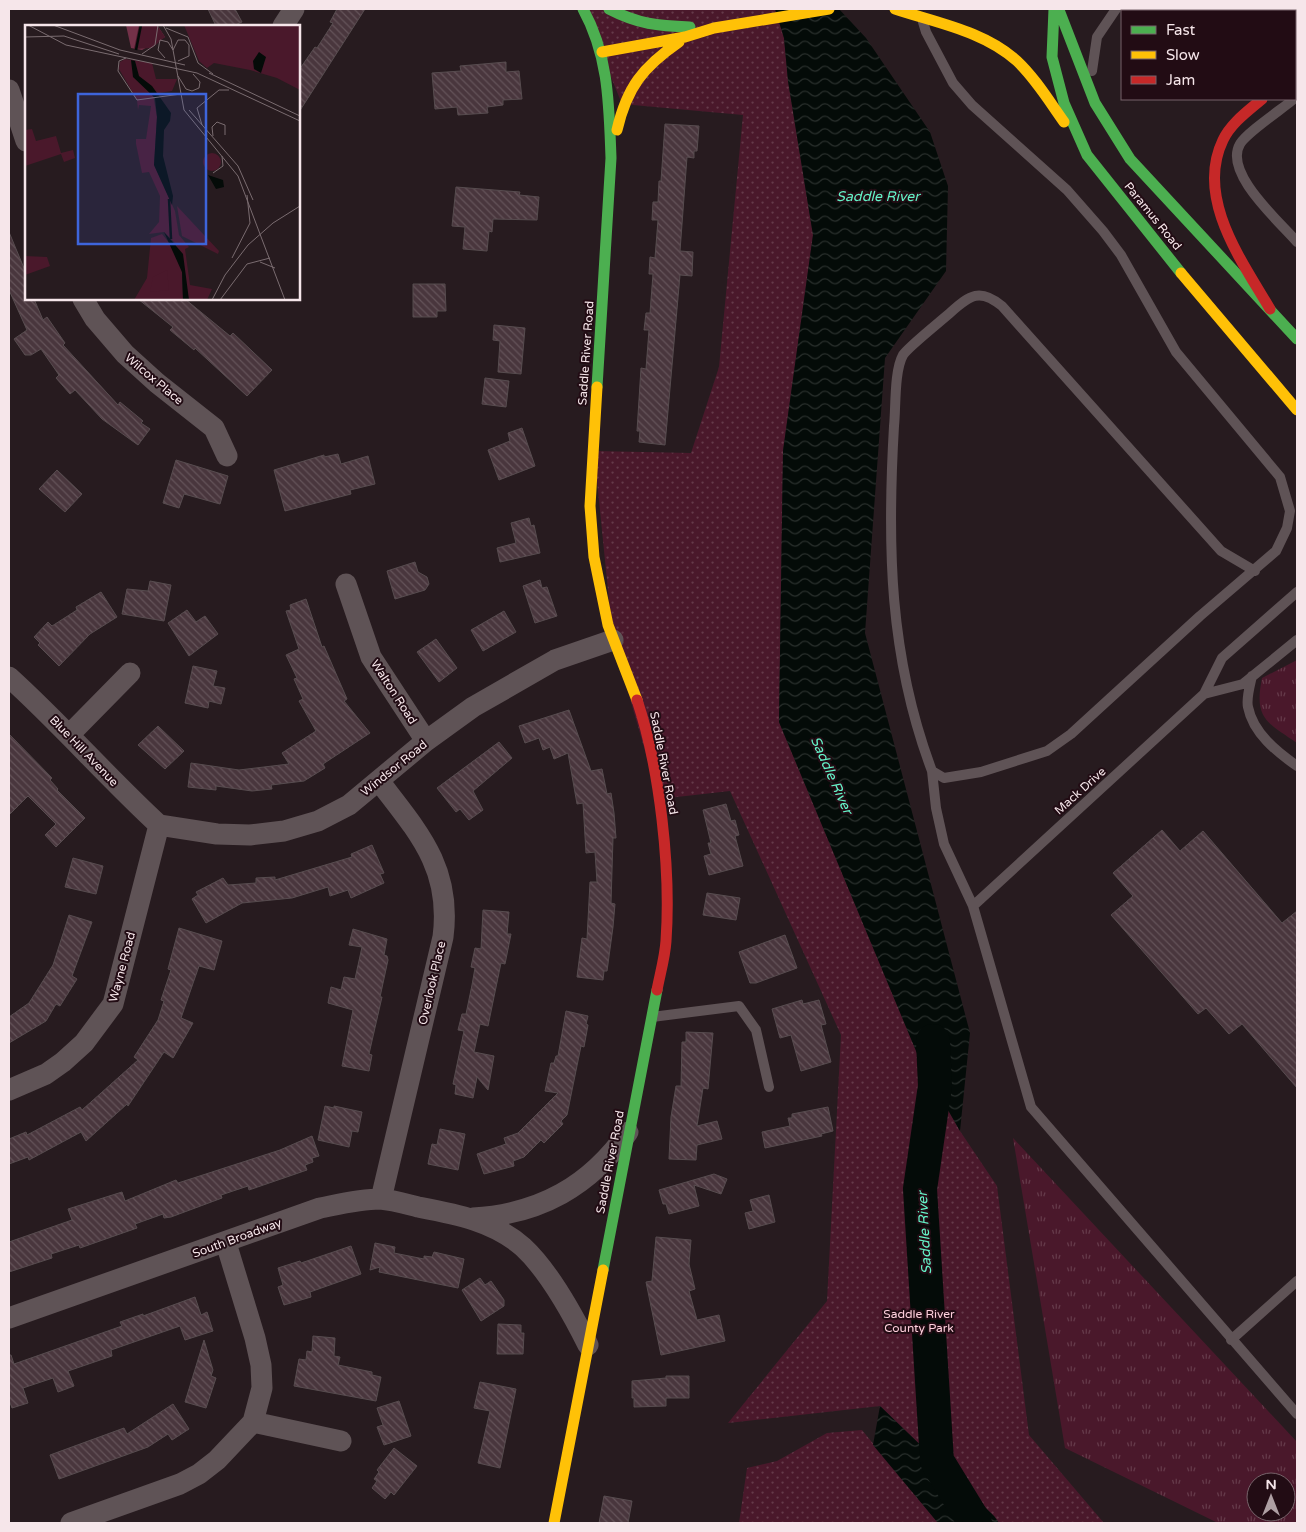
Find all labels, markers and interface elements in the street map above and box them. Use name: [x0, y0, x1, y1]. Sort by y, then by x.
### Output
legend: [1121, 10, 1296, 100]
text: Fast: [1166, 21, 1196, 39]
inset map: [25, 25, 300, 300]
text: Slow: [1166, 46, 1200, 64]
text: Jam: [1166, 71, 1195, 89]
street label: Paramus Road: [1121, 179, 1185, 253]
water label: Saddle River: [836, 188, 921, 205]
street label: Saddle River Road: [575, 300, 597, 406]
street label: Wilcox Place: [122, 351, 186, 408]
street label: Walton Road: [368, 657, 420, 727]
street label: Saddle River Road: [647, 710, 681, 816]
street label: Blue Hill Avenue: [47, 713, 121, 789]
water label: Saddle River: [807, 734, 857, 818]
street label: Windsor Road: [358, 737, 430, 799]
street label: Mack Drive: [1052, 764, 1109, 818]
street label: Wayne Road: [106, 930, 138, 1004]
street label: Overlook Place: [416, 940, 448, 1026]
street label: Saddle River Road: [593, 1109, 627, 1215]
water label: Saddle River: [914, 1189, 935, 1275]
street label: South Broadway: [191, 1215, 284, 1261]
park label: Saddle River County Park: [883, 1307, 955, 1335]
north arrow: [1246, 1472, 1296, 1522]
text: N: [1265, 1476, 1277, 1493]

